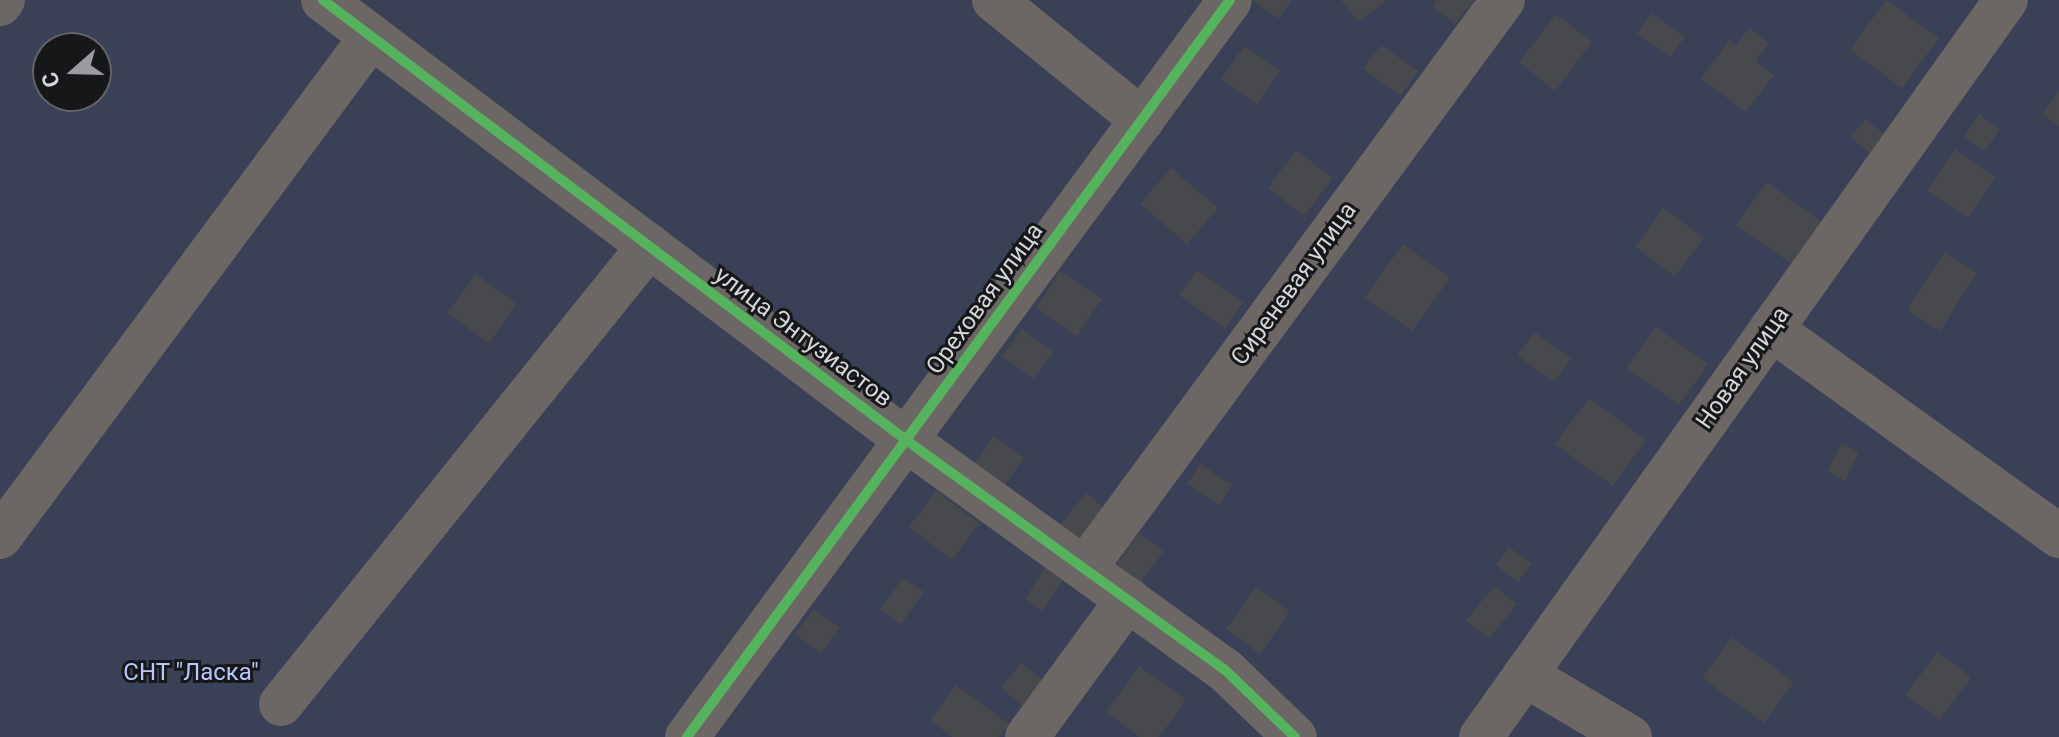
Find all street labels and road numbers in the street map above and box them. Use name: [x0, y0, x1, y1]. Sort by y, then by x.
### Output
street label: Сиреневая улица: [1225, 197, 1363, 371]
street label: Ореховая улица: [920, 218, 1050, 380]
street label: улица Энтузиастов: [708, 261, 898, 413]
street label: Новая улица: [1690, 301, 1796, 435]

